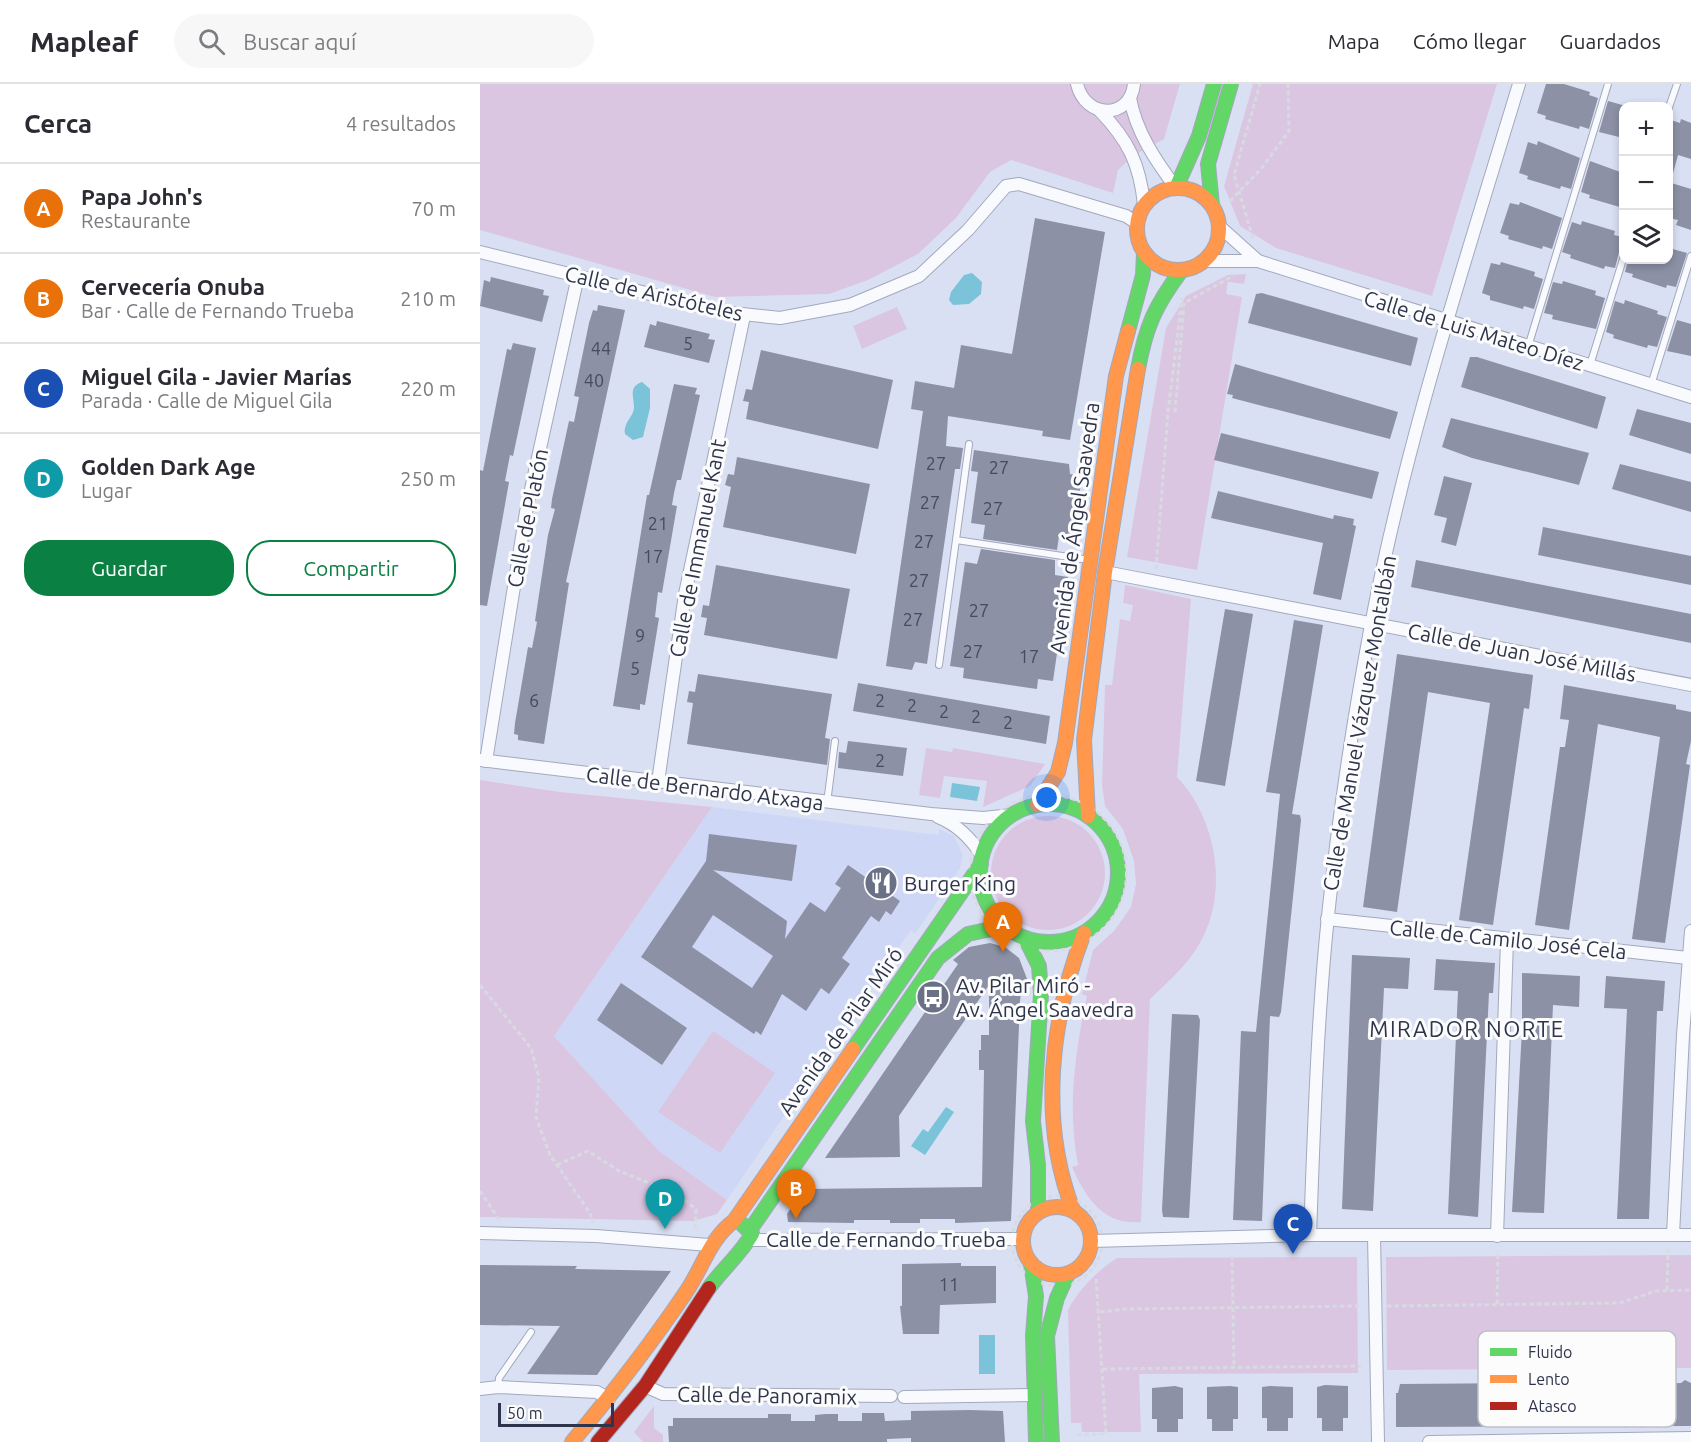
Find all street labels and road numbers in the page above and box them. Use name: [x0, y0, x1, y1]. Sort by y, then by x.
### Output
street label: Calle de Aristóteles: [563, 261, 745, 325]
street label: Calle de Luis Mateo Díez: [1361, 285, 1587, 375]
street label: Avenida de Ángel Saavedra: [1044, 401, 1104, 655]
street label: Calle de Immanuel Kant: [664, 437, 730, 659]
street label: Calle de Platón: [502, 446, 552, 590]
street label: Calle de Manuel Vázquez Montalbán: [1318, 553, 1400, 893]
street label: Calle de Juan José Millás: [1406, 618, 1638, 686]
street label: Calle de Bernardo Atxaga: [585, 762, 825, 814]
street label: Calle de Camilo José Cela: [1388, 915, 1628, 963]
street label: Avenida de Pilar Miró: [773, 943, 907, 1119]
street label: Calle de Fernando Trueba: [766, 1227, 1006, 1251]
street label: Calle de Panoramix: [677, 1381, 857, 1409]

